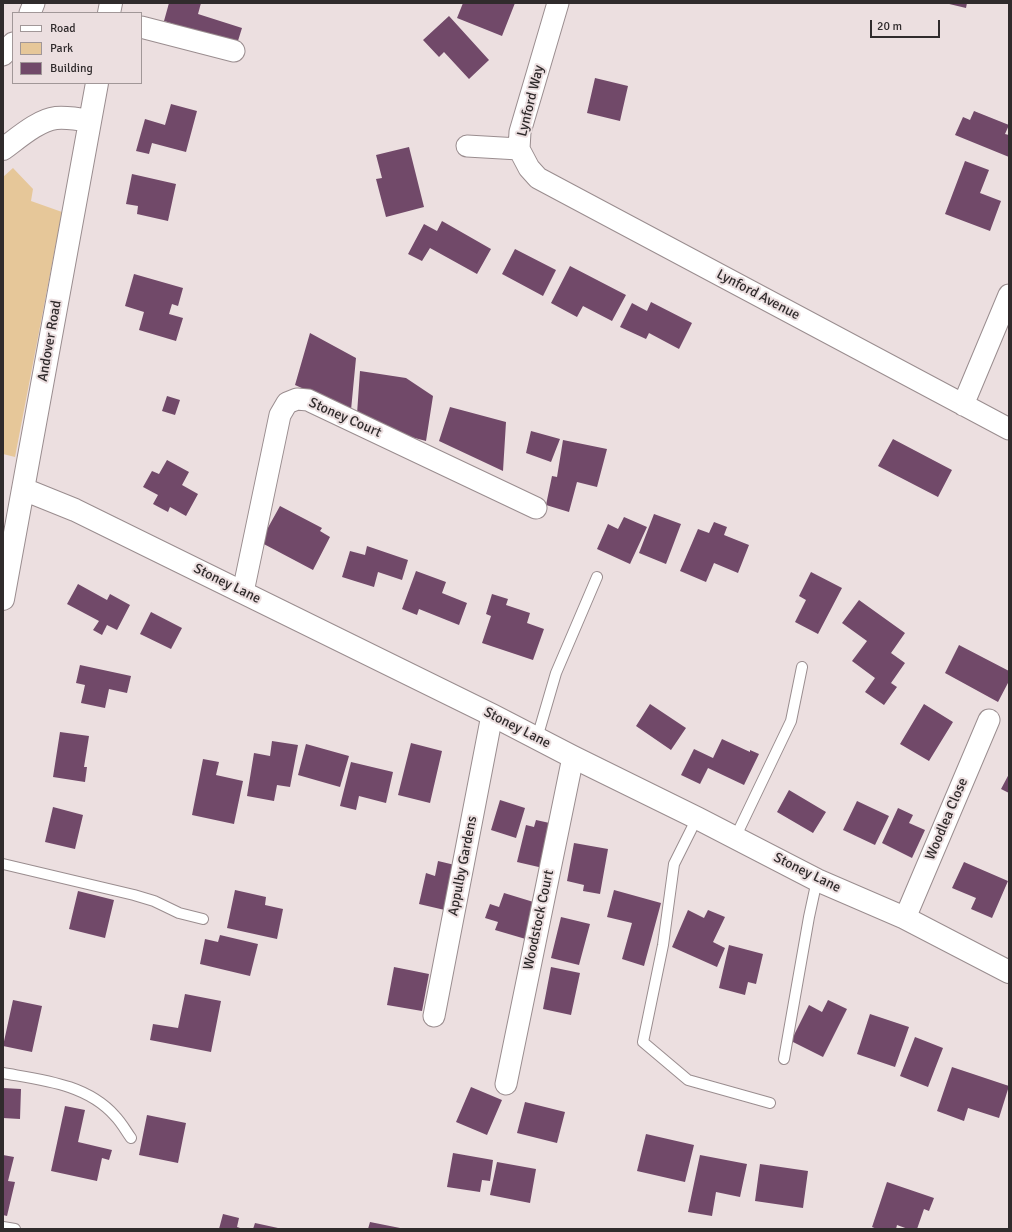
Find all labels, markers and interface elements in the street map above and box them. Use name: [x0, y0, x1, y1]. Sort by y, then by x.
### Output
legend: [12, 12, 142, 84]
scale bar: [872, 12, 942, 38]
text: 20 m: [877, 19, 902, 34]
text: Road: [50, 21, 76, 36]
text: Park: [50, 41, 73, 56]
text: Building: [50, 61, 93, 76]
street label: Lynford Way: [514, 64, 548, 138]
street label: Lynford Avenue: [713, 266, 803, 324]
street label: Andover Road: [35, 299, 65, 383]
street label: Stoney Court: [306, 395, 384, 441]
street label: Stoney Lane: [191, 560, 263, 608]
street label: Stoney Lane: [481, 704, 553, 752]
street label: Woodlea Close: [922, 776, 972, 862]
street label: Appulby Gardens: [445, 815, 481, 917]
street label: Stoney Lane: [771, 849, 843, 897]
street label: Woodstock Court: [520, 868, 558, 972]

